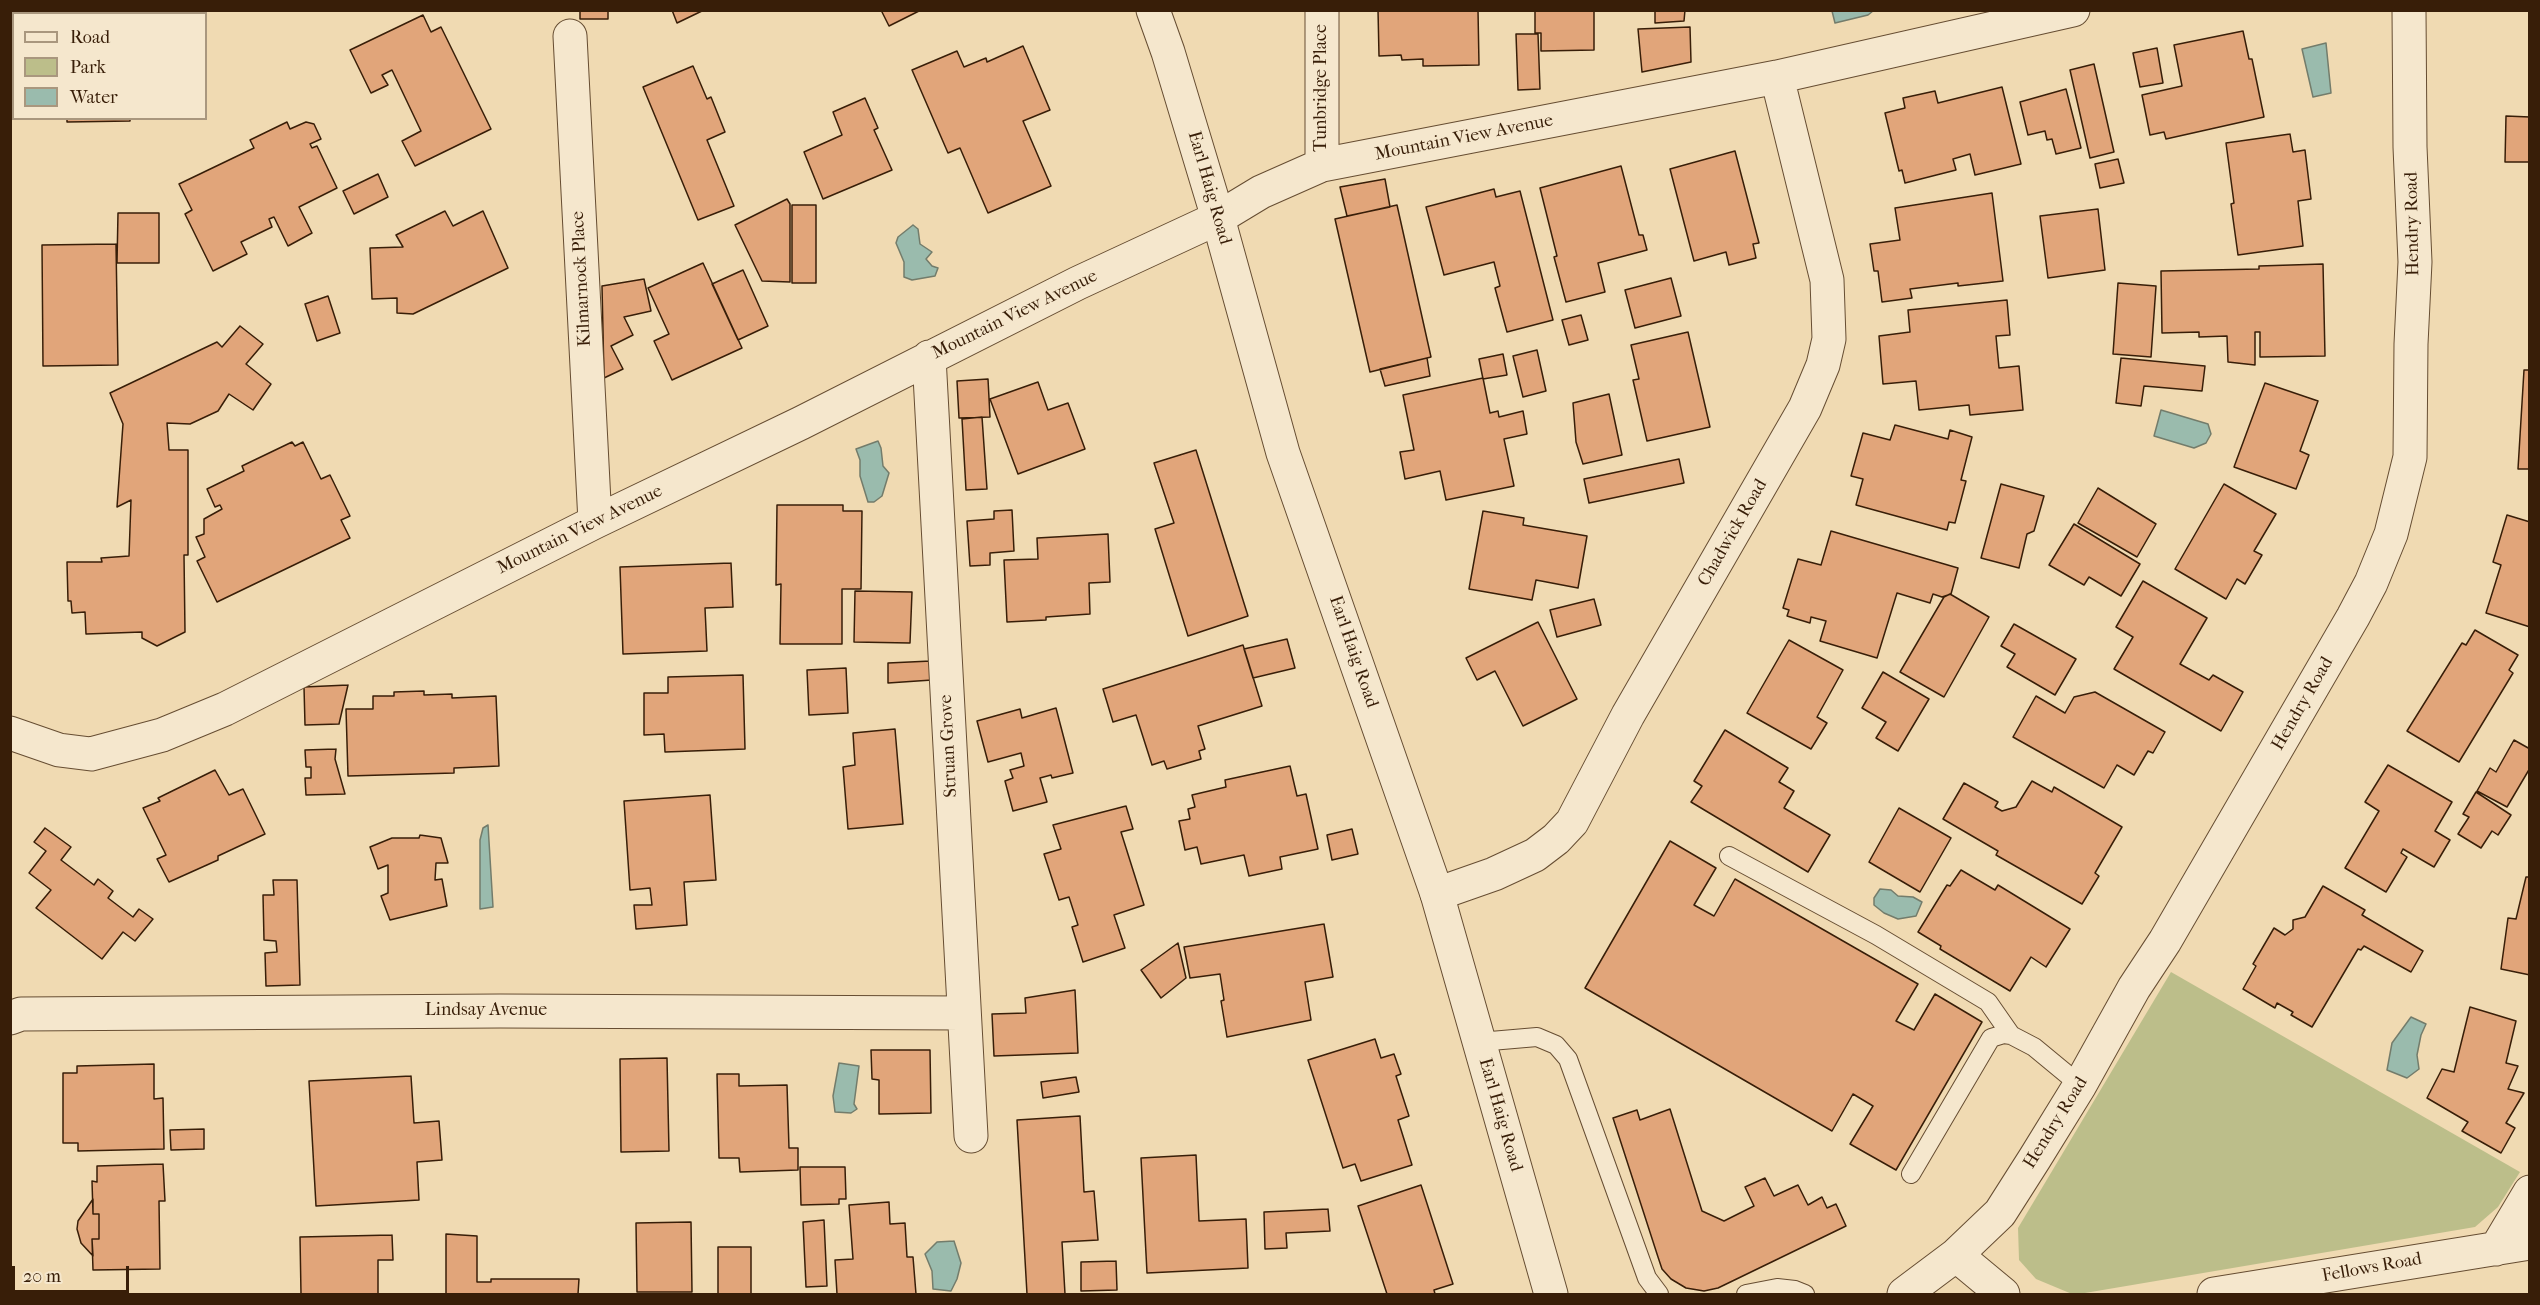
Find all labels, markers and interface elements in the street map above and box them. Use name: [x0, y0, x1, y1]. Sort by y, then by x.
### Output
legend: [12, 12, 207, 120]
street label: Tunbridge Place: [1311, 24, 1333, 152]
text: Road: [70, 27, 110, 48]
text: Park: [70, 57, 106, 78]
text: Water: [70, 87, 118, 108]
street label: Mountain View Avenue: [1373, 110, 1555, 166]
street label: Earl Haig Road: [1182, 129, 1236, 247]
street label: Hendry Road: [2401, 172, 2425, 276]
street label: Kilmarnock Place: [568, 211, 596, 347]
street label: Mountain View Avenue: [929, 266, 1101, 364]
street label: Chadwick Road: [1694, 476, 1772, 590]
street label: Mountain View Avenue: [494, 481, 666, 579]
street label: Earl Haig Road: [1324, 593, 1382, 711]
street label: Hendry Road: [2268, 653, 2338, 755]
street label: Struan Grove: [936, 694, 962, 798]
street label: Lindsay Avenue: [425, 1000, 547, 1022]
street label: Earl Haig Road: [1473, 1056, 1527, 1174]
street label: Hendry Road: [2019, 1073, 2093, 1173]
street label: Fellows Road: [2320, 1249, 2424, 1287]
scale bar: [15, 1254, 132, 1292]
text: 20 m: [23, 1266, 61, 1287]

